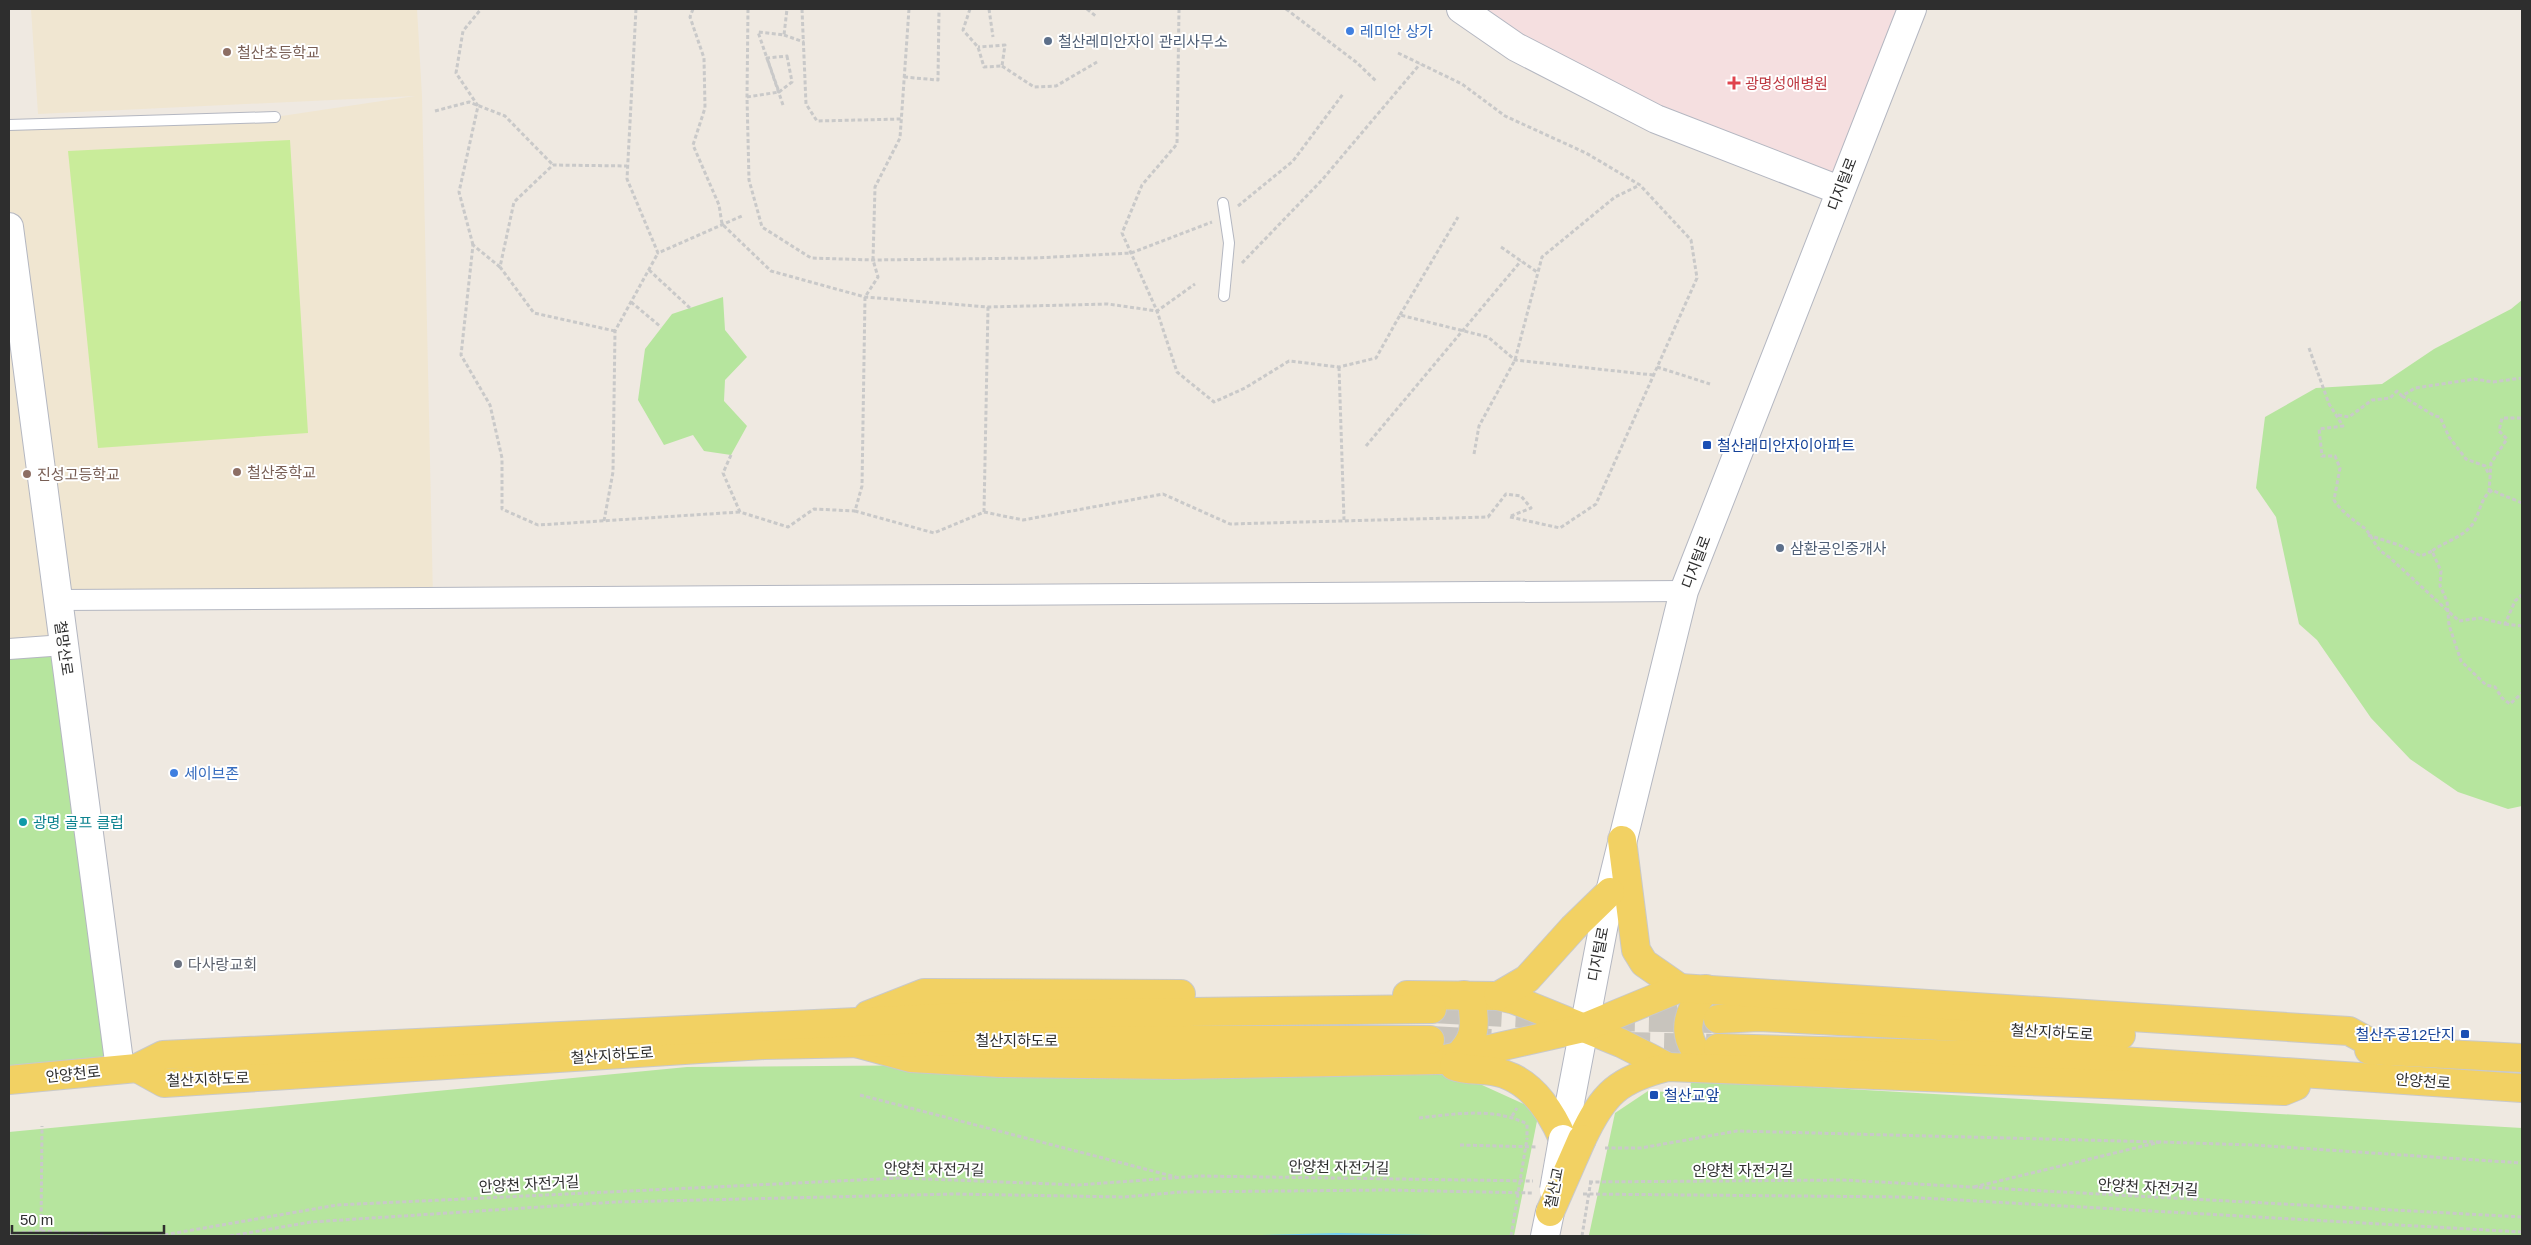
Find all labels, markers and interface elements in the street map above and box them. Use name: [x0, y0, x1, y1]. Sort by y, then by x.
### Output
place label: 레미안 상가: [1360, 23, 1433, 40]
marker: 레미안 상가: [1344, 25, 1356, 37]
place label: 철산레미안자이 관리사무소: [1058, 33, 1228, 50]
marker: 철산레미안자이 관리사무소: [1042, 35, 1054, 47]
place label: 철산초등학교: [237, 44, 320, 61]
marker: 철산초등학교: [221, 46, 233, 58]
place label: 광명성애병원: [1745, 75, 1828, 92]
marker: 광명성애병원: [1727, 76, 1741, 90]
street label: 디지털로: [1824, 155, 1860, 213]
place label: 철산래미안자이아파트: [1717, 437, 1855, 454]
marker: 철산래미안자이아파트: [1701, 439, 1713, 451]
place label: 철산중학교: [247, 464, 316, 481]
place label: 진성고등학교: [37, 466, 120, 483]
marker: 철산중학교: [231, 466, 243, 478]
marker: 진성고등학교: [21, 468, 33, 480]
street label: 디지털로: [1678, 533, 1714, 591]
place label: 삼환공인중개사: [1790, 540, 1887, 557]
marker: 삼환공인중개사: [1774, 542, 1786, 554]
street label: 철망산로: [52, 619, 76, 677]
place label: 세이브존: [184, 765, 239, 782]
marker: 세이브존: [168, 767, 180, 779]
place label: 광명 골프 클럽: [33, 814, 124, 831]
marker: 광명 골프 클럽: [17, 816, 29, 828]
street label: 디지털로: [1584, 925, 1612, 983]
place label: 다사랑교회: [188, 956, 257, 973]
marker: 다사랑교회: [172, 958, 184, 970]
street label: 철산지하도로: [2010, 1021, 2094, 1043]
place label: 철산주공12단지: [2356, 1026, 2455, 1043]
marker: 철산주공12단지: [2459, 1028, 2471, 1040]
street label: 철산지하도로: [976, 1032, 1058, 1049]
street label: 철산지하도로: [570, 1044, 654, 1066]
street label: 안양천로: [45, 1063, 101, 1085]
street label: 철산지하도로: [166, 1069, 250, 1089]
street label: 안양천로: [2395, 1071, 2451, 1091]
place label: 철산교앞: [1664, 1087, 1719, 1104]
marker: 철산교앞: [1648, 1089, 1660, 1101]
street label: 안양천 자전거길: [1288, 1158, 1390, 1176]
street label: 안양천 자전거길: [883, 1160, 985, 1178]
street label: 안양천 자전거길: [1693, 1162, 1793, 1179]
street label: 철산교: [1542, 1166, 1566, 1210]
street label: 안양천 자전거길: [478, 1173, 580, 1195]
street label: 안양천 자전거길: [2097, 1176, 2199, 1198]
scale bar: [12, 1202, 165, 1234]
text: 50 m: [20, 1211, 53, 1228]

